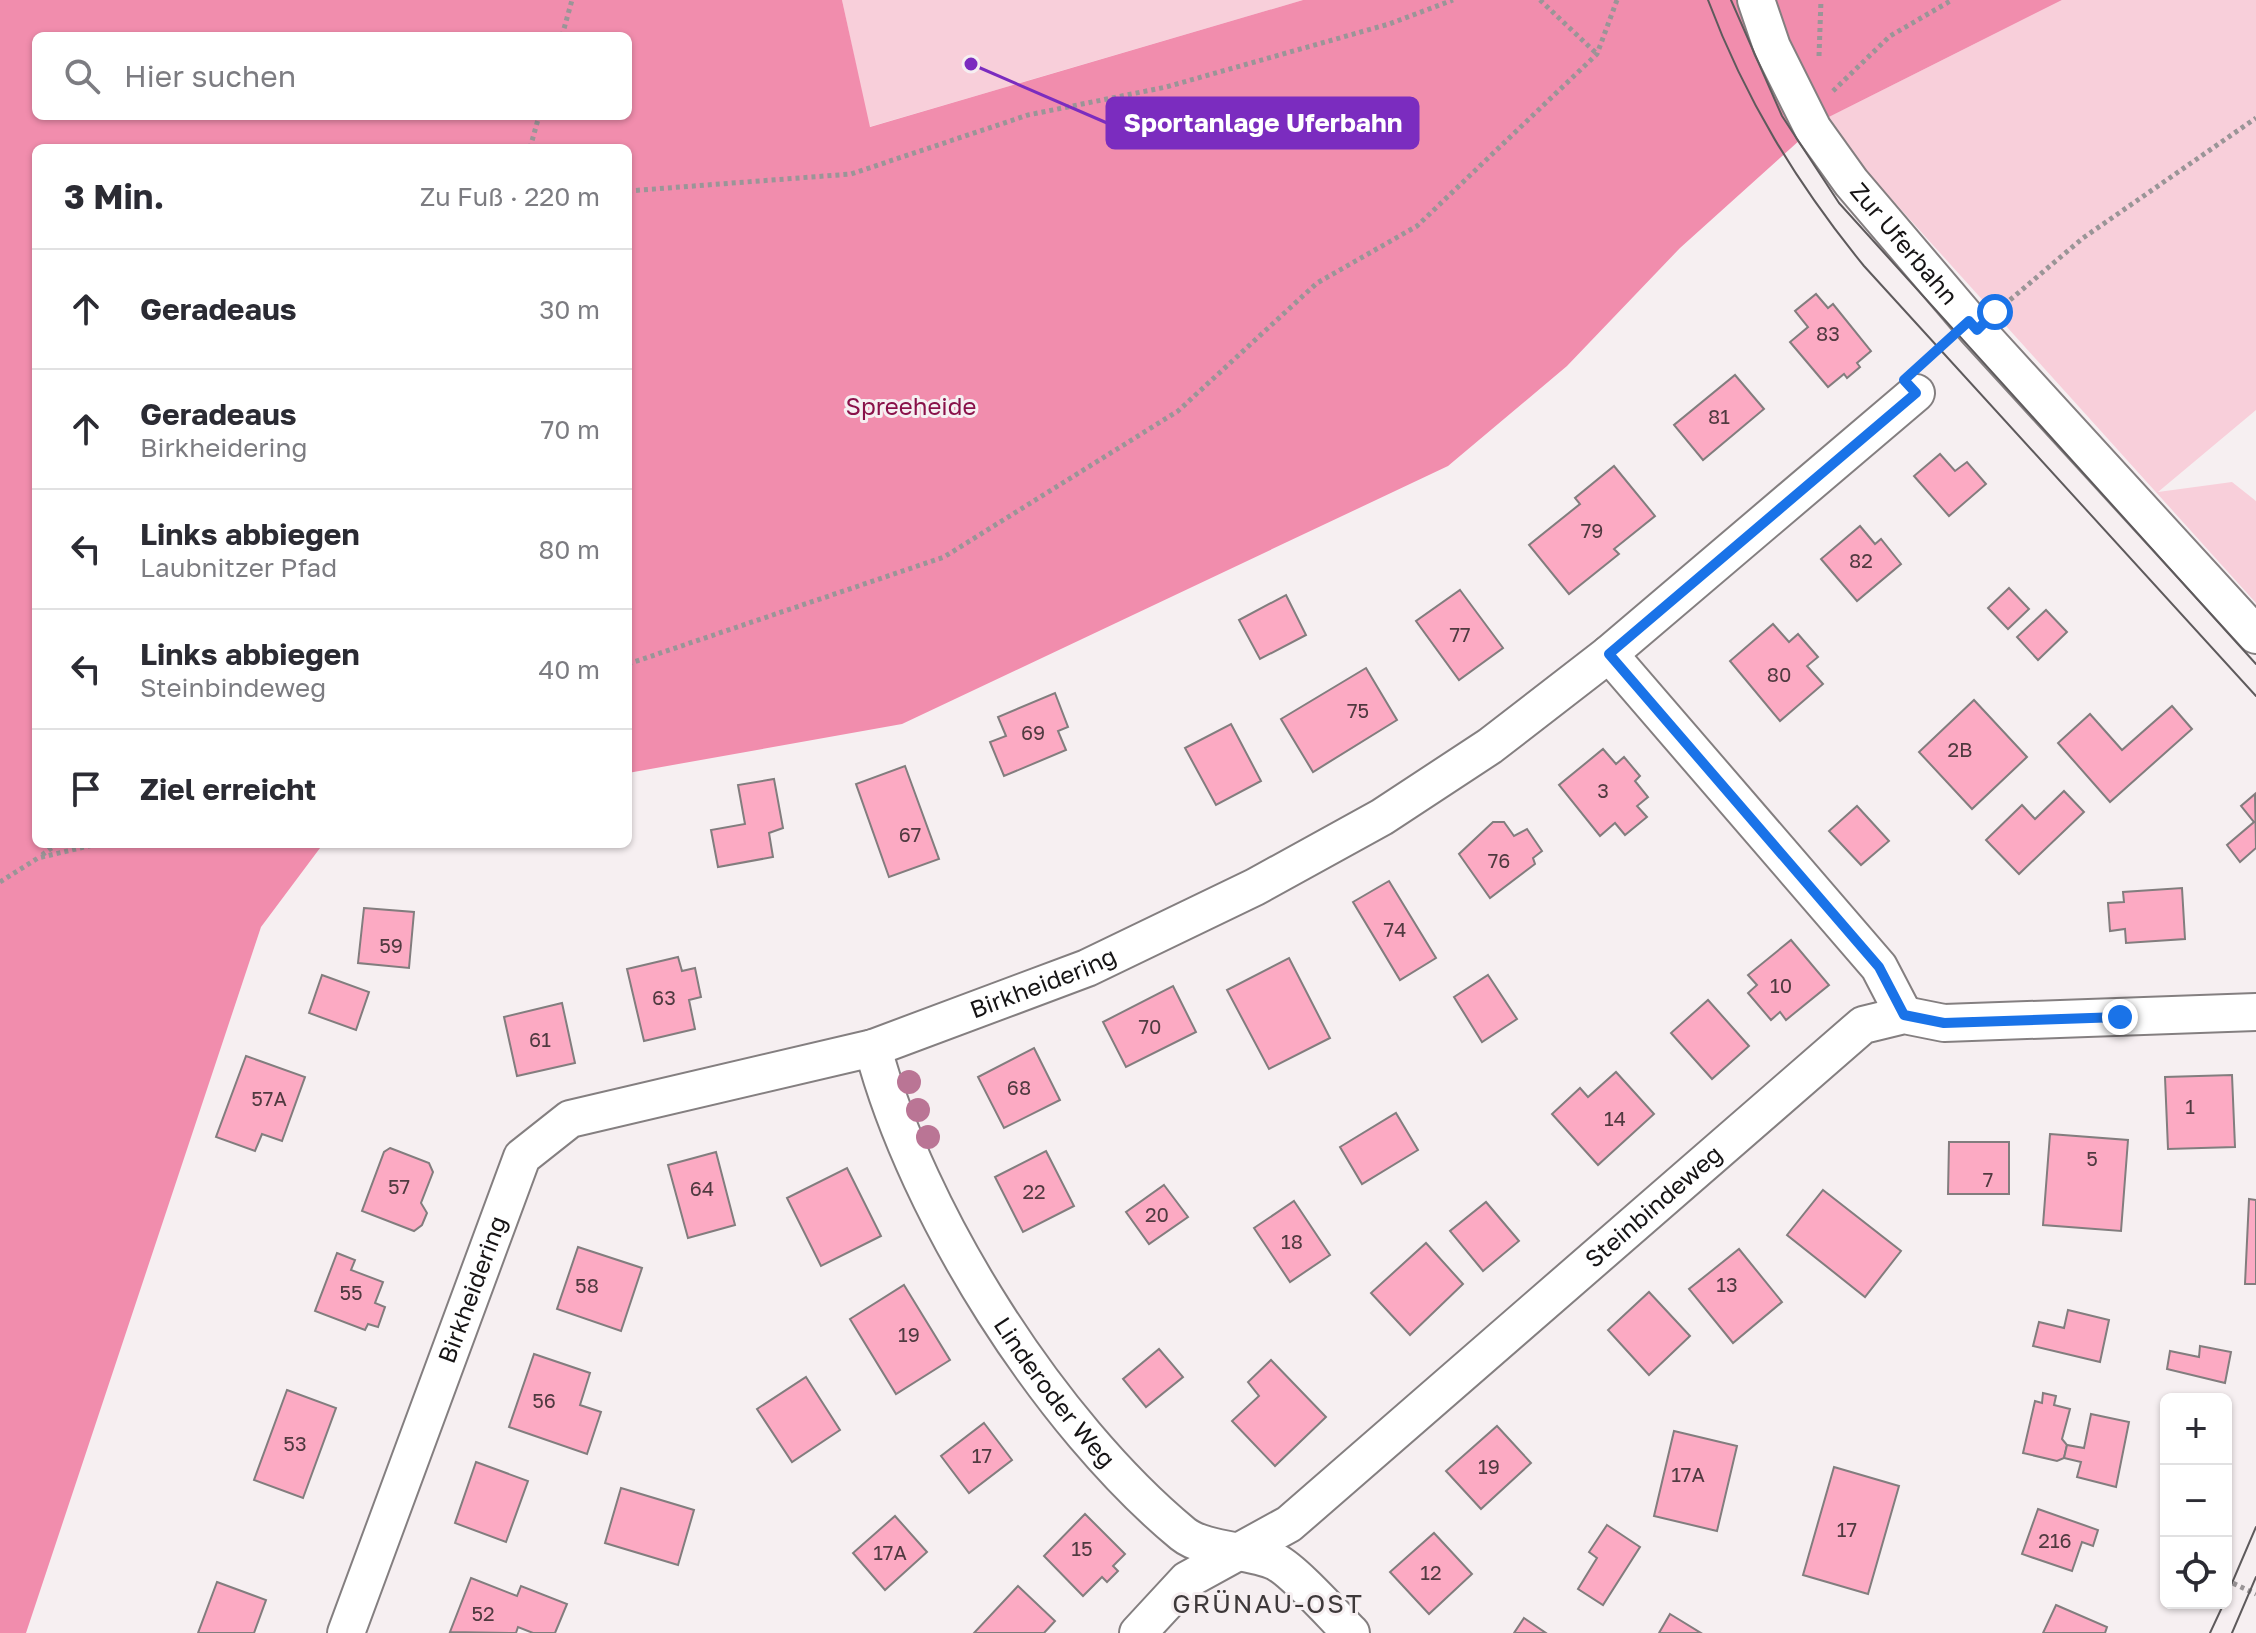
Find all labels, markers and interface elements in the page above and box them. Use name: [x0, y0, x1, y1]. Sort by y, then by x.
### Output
search box: [32, 32, 632, 120]
icon: search: [60, 54, 104, 98]
text: Hier suchen: [124, 58, 296, 94]
callout: Sportanlage Uferbahn: [1107, 98, 1418, 148]
text: Sportanlage Uferbahn: [1124, 107, 1402, 138]
text: 3 Min.: [64, 176, 164, 216]
street label: Zur Uferbahn: [1845, 176, 1965, 310]
text: Zu Fuß · 220 m: [420, 181, 600, 212]
icon: ahead: [64, 287, 108, 331]
text: Geradeaus: [140, 291, 297, 327]
text: 30 m: [539, 294, 600, 325]
route start: [1977, 294, 2013, 330]
house number: 83: [1816, 321, 1840, 345]
park label: Spreeheide: [846, 391, 976, 420]
text: Geradeaus: [140, 396, 297, 432]
house number: 81: [1708, 404, 1730, 428]
icon: ahead: [64, 407, 108, 451]
text: 70 m: [541, 414, 600, 445]
text: Birkheidering: [140, 432, 307, 463]
text: Links abbiegen: [140, 516, 360, 552]
house number: 79: [1581, 518, 1603, 542]
icon: left: [64, 527, 108, 571]
text: 80 m: [539, 534, 600, 565]
house number: 82: [1849, 548, 1873, 572]
text: Laubnitzer Pfad: [140, 552, 337, 583]
house number: 77: [1449, 622, 1471, 646]
text: Links abbiegen: [140, 636, 360, 672]
icon: left: [64, 647, 108, 691]
text: 40 m: [539, 654, 600, 685]
house number: 80: [1767, 662, 1791, 686]
text: Steinbindeweg: [140, 672, 326, 703]
house number: 75: [1347, 698, 1369, 722]
house number: 69: [1021, 720, 1045, 744]
house number: 2B: [1948, 737, 1973, 761]
icon: arrive: [64, 767, 108, 811]
text: Ziel erreicht: [140, 771, 316, 807]
house number: 3: [1597, 778, 1609, 802]
house number: 67: [899, 822, 921, 846]
house number: 76: [1488, 848, 1510, 872]
house number: 74: [1384, 917, 1406, 941]
house number: 59: [379, 933, 403, 957]
street label: Birkheidering: [966, 940, 1121, 1023]
house number: 10: [1770, 973, 1792, 997]
house number: 63: [652, 985, 676, 1009]
route end: [2102, 999, 2138, 1035]
house number: 70: [1139, 1014, 1162, 1038]
house number: 61: [529, 1027, 551, 1051]
house number: 68: [1007, 1075, 1031, 1099]
house number: 57A: [251, 1086, 287, 1110]
house number: 1: [2185, 1094, 2195, 1118]
house number: 14: [1604, 1106, 1626, 1130]
street label: Steinbindeweg: [1578, 1138, 1727, 1273]
house number: 5: [2086, 1146, 2098, 1170]
house number: 7: [1983, 1167, 1993, 1191]
house number: 57: [388, 1174, 410, 1198]
house number: 64: [690, 1176, 714, 1200]
house number: 22: [1022, 1179, 1046, 1203]
house number: 20: [1145, 1202, 1169, 1226]
street label: Birkheidering: [431, 1212, 512, 1367]
house number: 18: [1281, 1229, 1303, 1253]
house number: 13: [1716, 1272, 1738, 1296]
house number: 58: [575, 1273, 599, 1297]
house number: 55: [339, 1280, 363, 1304]
street label: Linderoder Weg: [989, 1311, 1122, 1473]
house number: 19: [898, 1322, 920, 1346]
house number: 56: [532, 1388, 556, 1412]
map controls: [2160, 1393, 2232, 1609]
button: +: [2160, 1393, 2232, 1465]
house number: 53: [283, 1431, 307, 1455]
house number: 17: [972, 1443, 992, 1467]
house number: 19: [1478, 1454, 1500, 1478]
house number: 17A: [1671, 1462, 1705, 1486]
button: −: [2160, 1465, 2232, 1537]
house number: 17: [1837, 1517, 1857, 1541]
house number: 216: [2038, 1528, 2072, 1552]
house number: 15: [1071, 1536, 1093, 1560]
button: locate: [2160, 1537, 2232, 1609]
house number: 17A: [873, 1540, 907, 1564]
house number: 12: [1420, 1560, 1442, 1584]
district label: GRÜNAU-OST: [1172, 1588, 1364, 1619]
house number: 52: [471, 1601, 495, 1625]

